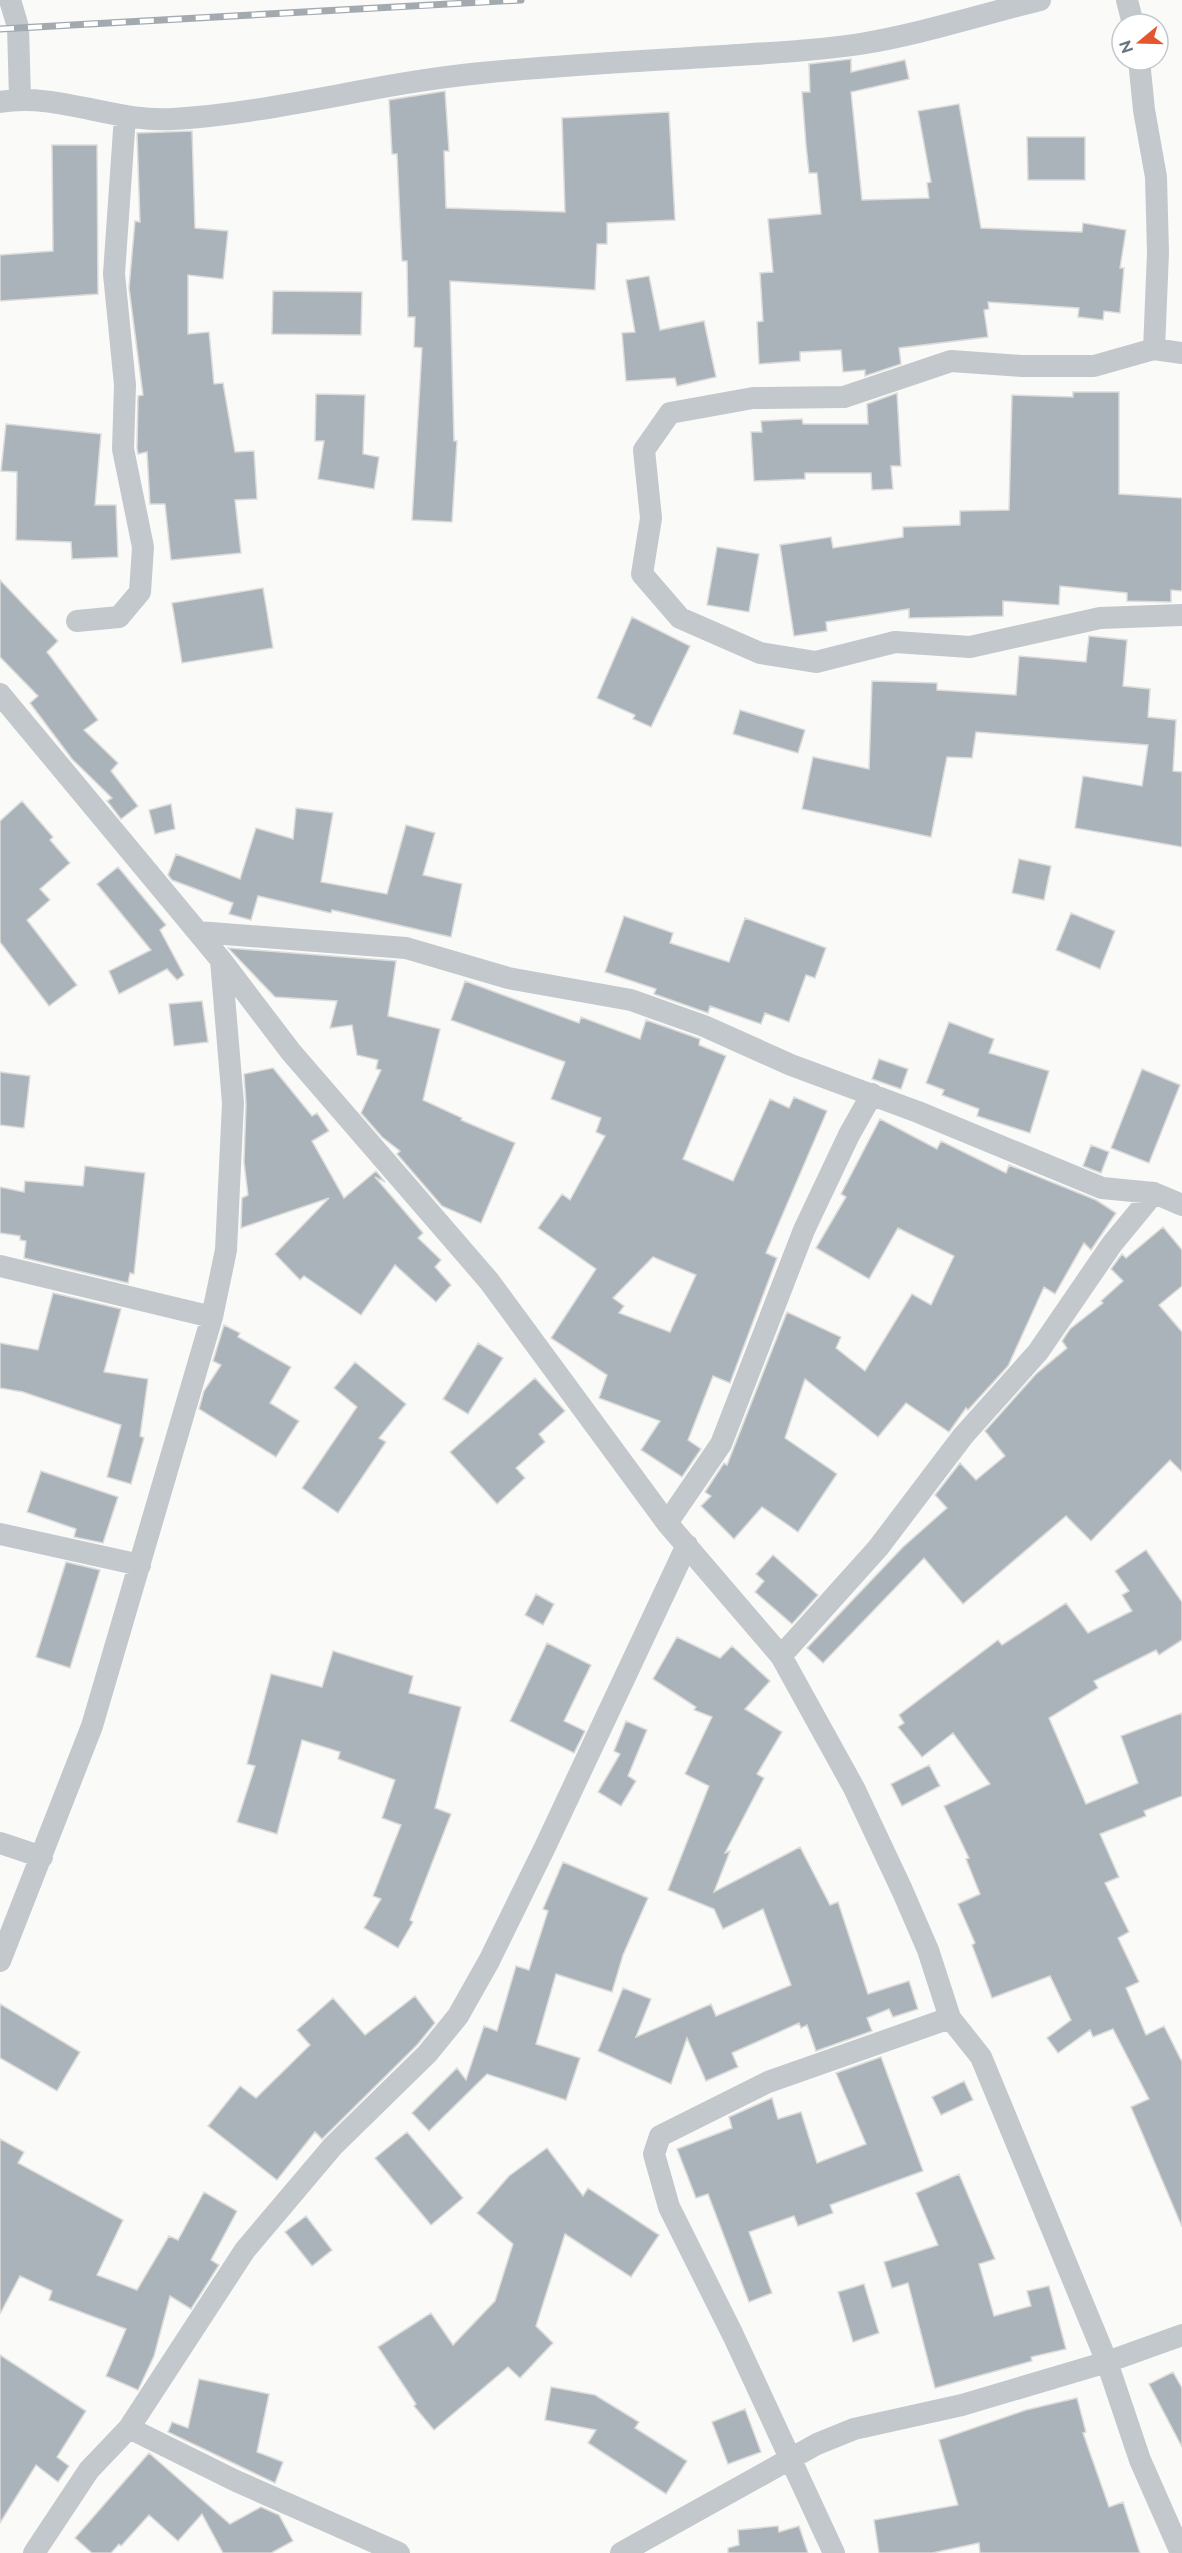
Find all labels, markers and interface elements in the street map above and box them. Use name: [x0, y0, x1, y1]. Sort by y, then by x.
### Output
north arrow: [1110, 12, 1170, 72]
text: N: [1115, 38, 1137, 56]

